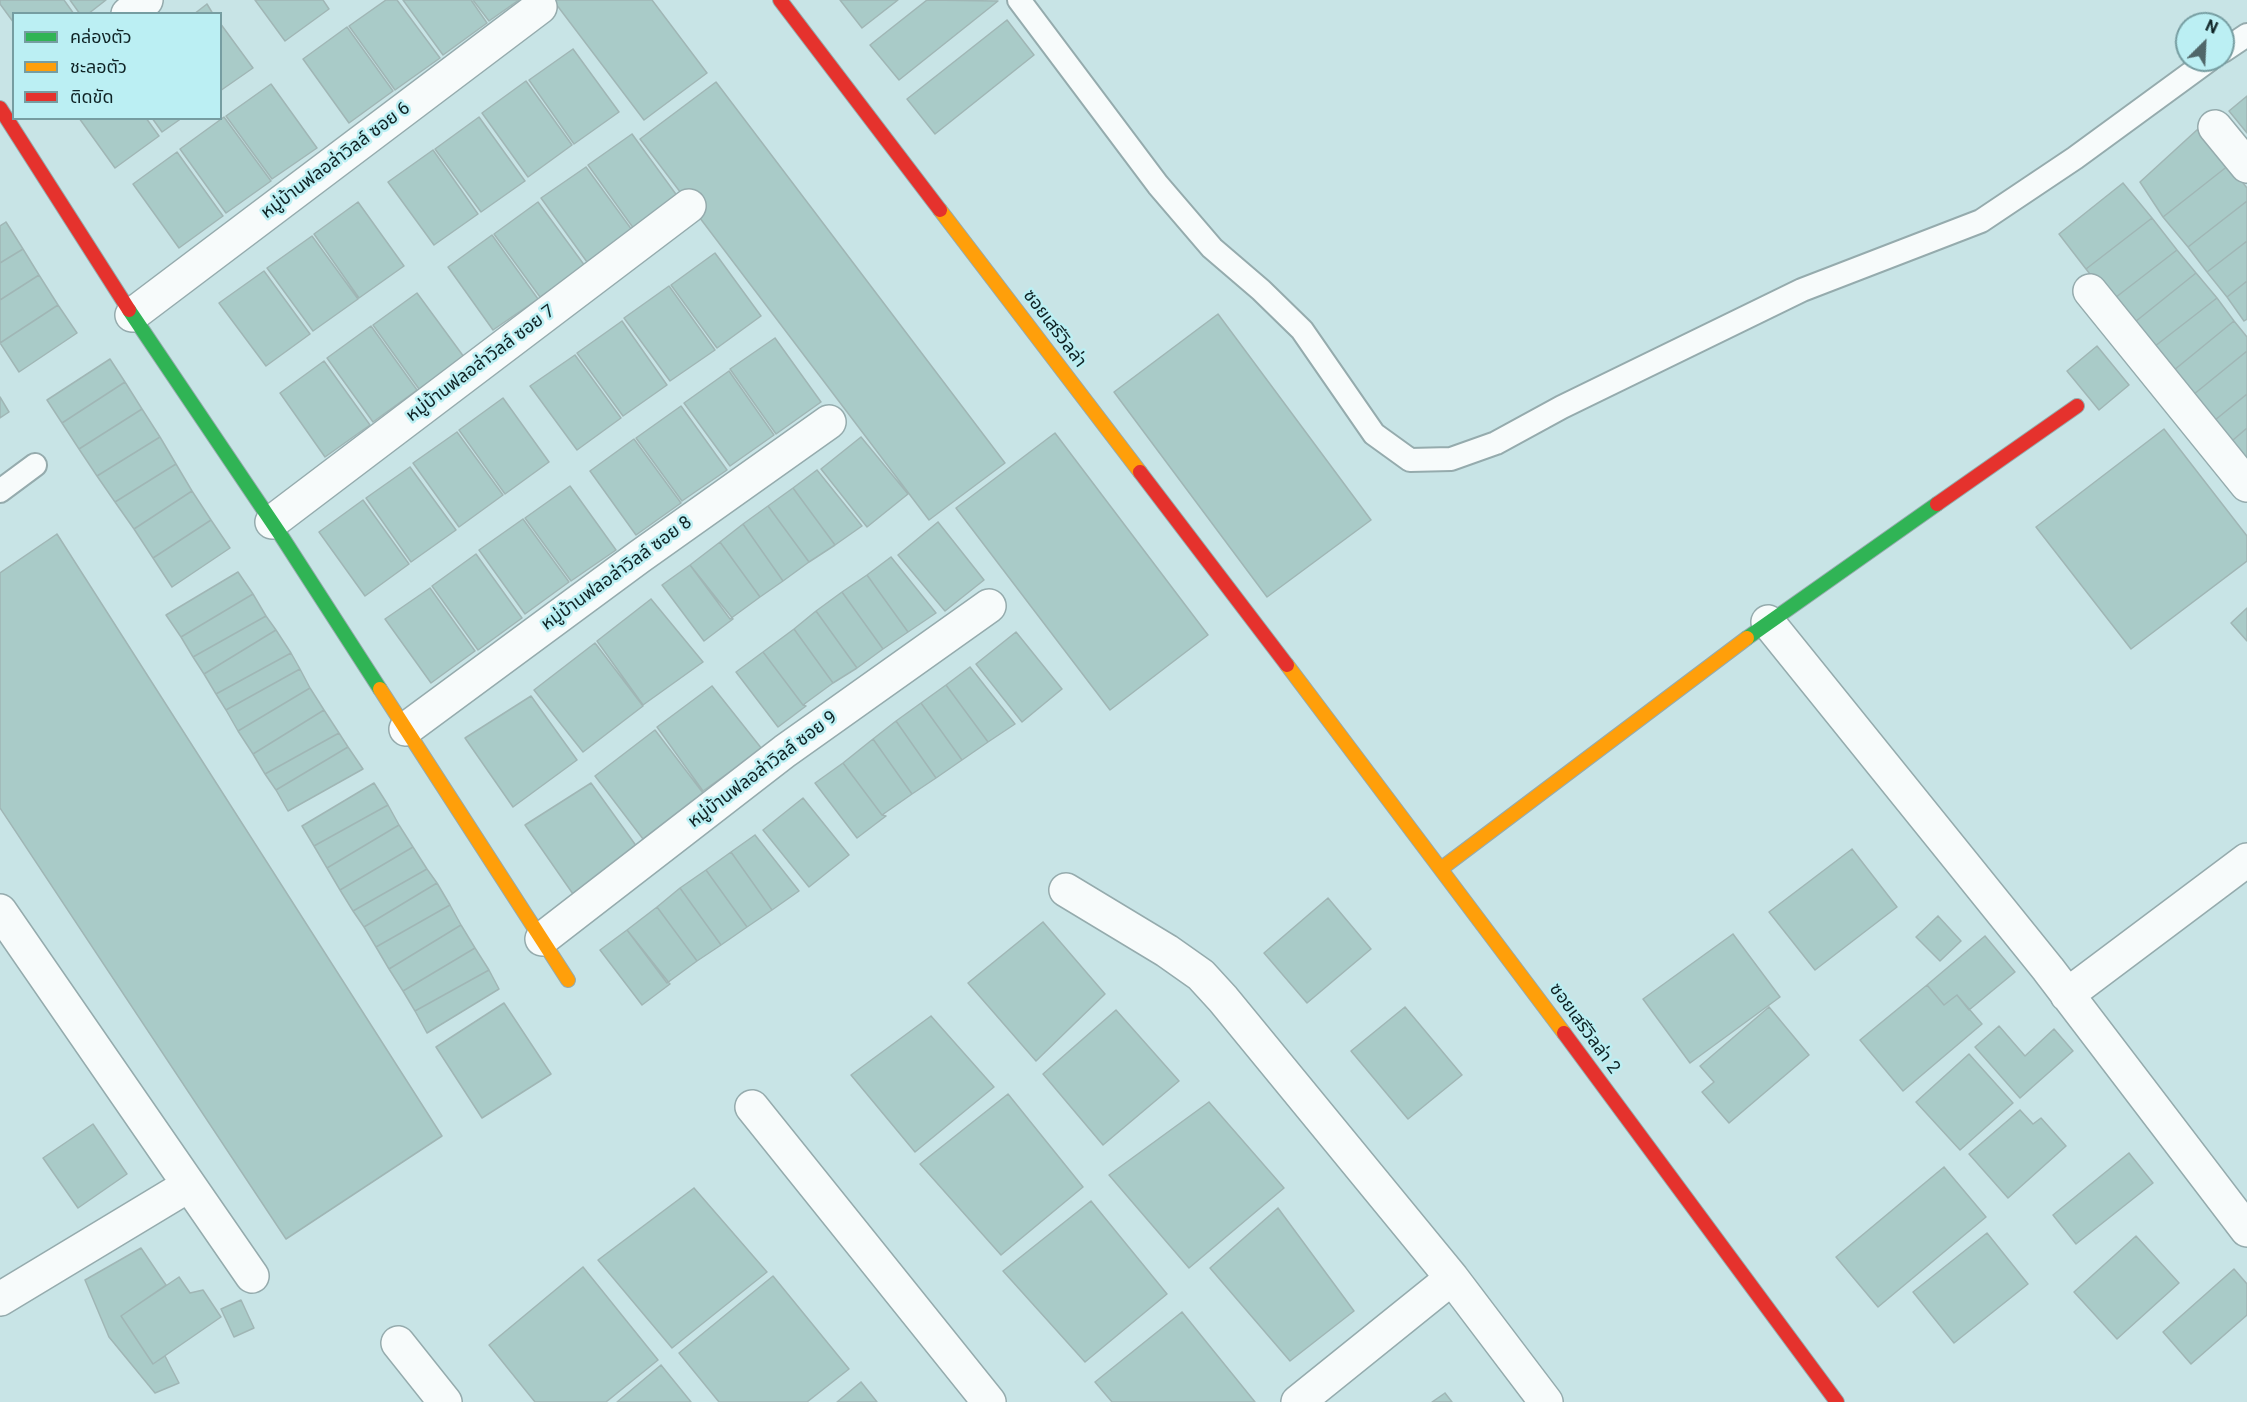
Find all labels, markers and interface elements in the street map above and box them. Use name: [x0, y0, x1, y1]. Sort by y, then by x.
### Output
legend: [12, 12, 222, 120]
north arrow: [2175, 12, 2235, 72]
text: N: [2203, 16, 2221, 38]
text: คล่องตัว: [70, 26, 132, 47]
text: ชะลอตัว: [70, 56, 127, 77]
text: ติดขัด: [70, 86, 113, 107]
street label: หมู่บ้านฟลอล่าวิลล์ ซอย 6: [257, 98, 415, 224]
street label: ซอยเสรีวิลล่า: [1018, 286, 1090, 372]
street label: หมู่บ้านฟลอล่าวิลล์ ซอย 7: [402, 301, 560, 427]
street label: หมู่บ้านฟลอล่าวิลล์ ซอย 8: [538, 512, 696, 636]
street label: หมู่บ้านฟลอล่าวิลล์ ซอย 9: [684, 707, 842, 833]
street label: ซอยเสรีวิลล่า 2: [1544, 980, 1624, 1078]

